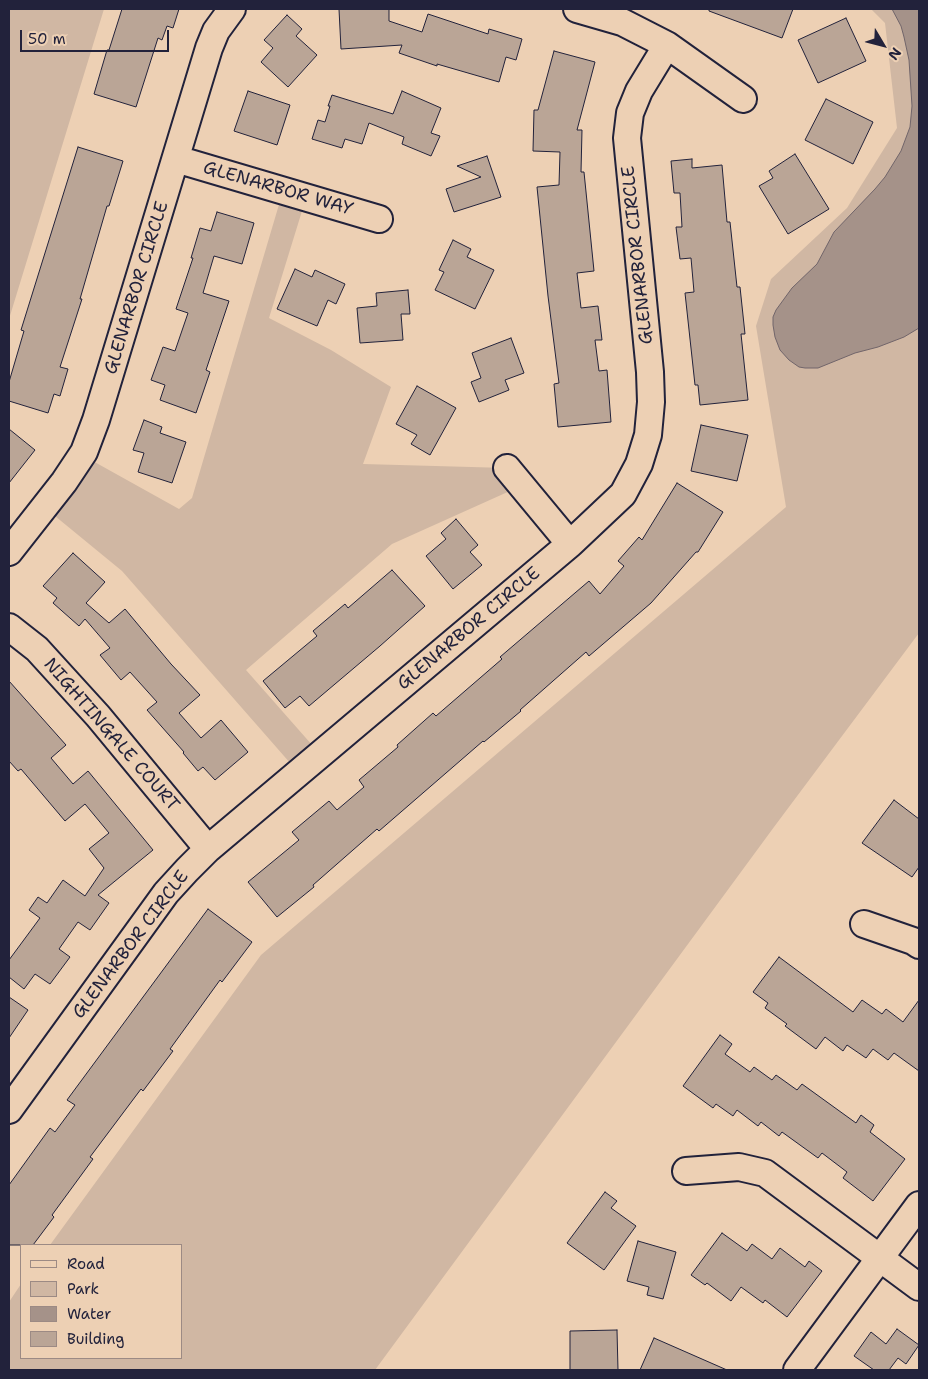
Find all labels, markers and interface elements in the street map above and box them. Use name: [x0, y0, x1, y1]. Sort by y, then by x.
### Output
scale bar: [22, 20, 171, 52]
north arrow: [858, 20, 908, 70]
text: 50 m: [28, 29, 66, 49]
text: N: [884, 44, 906, 64]
street label: GLENARBOR WAY: [201, 157, 355, 221]
street label: GLENARBOR CIRCLE: [618, 165, 658, 345]
street label: GLENARBOR CIRCLE: [100, 199, 174, 377]
street label: GLENARBOR CIRCLE: [393, 563, 545, 695]
street label: NIGHTINGALE COURT: [39, 654, 183, 816]
street label: GLENARBOR CIRCLE: [68, 867, 194, 1023]
legend: [20, 1244, 182, 1359]
text: Road: [67, 1254, 105, 1274]
text: Park: [67, 1279, 99, 1299]
text: Water: [67, 1304, 111, 1324]
text: Building: [67, 1329, 124, 1349]

